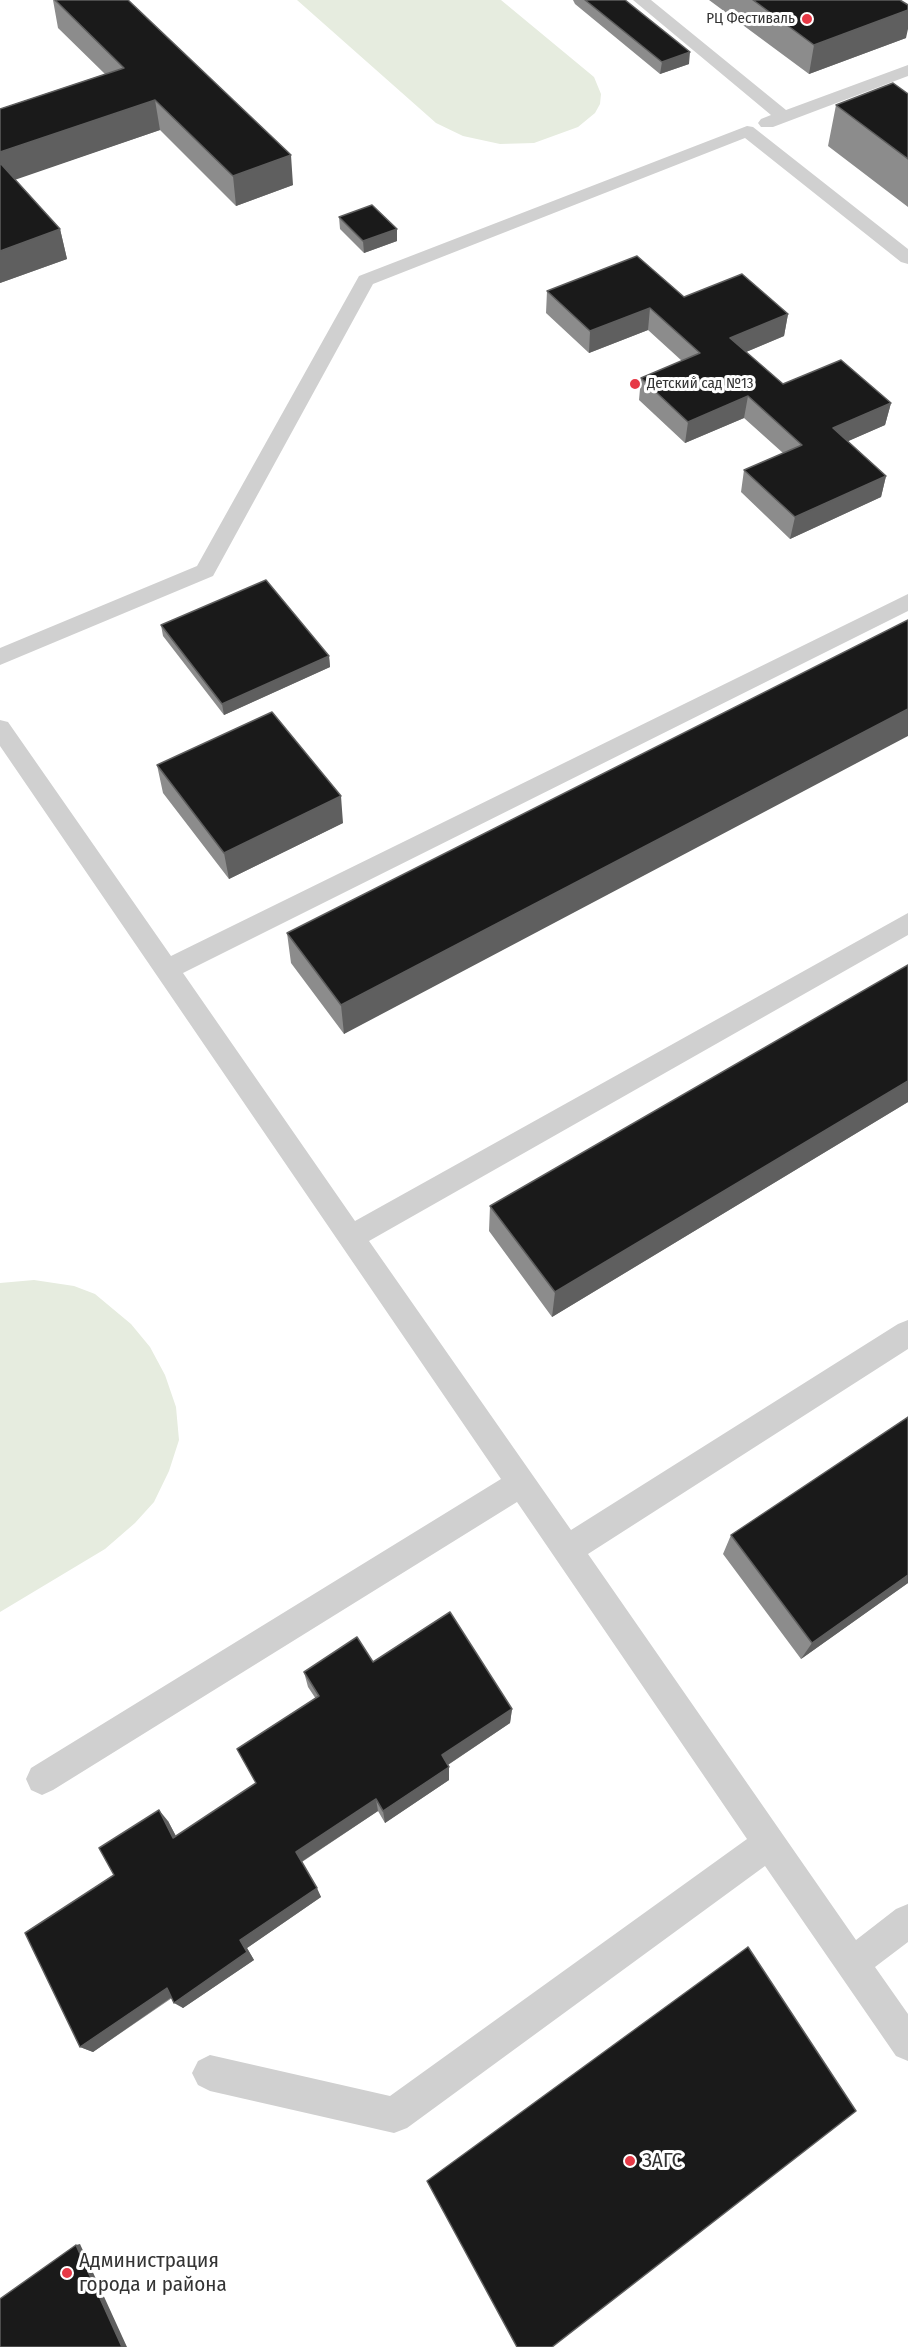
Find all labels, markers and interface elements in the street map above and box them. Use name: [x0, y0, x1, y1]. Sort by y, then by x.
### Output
place label: РЦ Фестиваль: [706, 10, 795, 28]
marker: РЦ Фестиваль: [800, 12, 814, 26]
place label: Детский сад №13: [647, 375, 754, 393]
marker: Детский сад №13: [628, 377, 642, 391]
place label: ЗАГС: [642, 2148, 682, 2174]
marker: ЗАГС: [623, 2154, 637, 2168]
place label: Администрация города и района: [79, 2248, 227, 2298]
marker: Администрация города и района: [60, 2266, 74, 2280]

